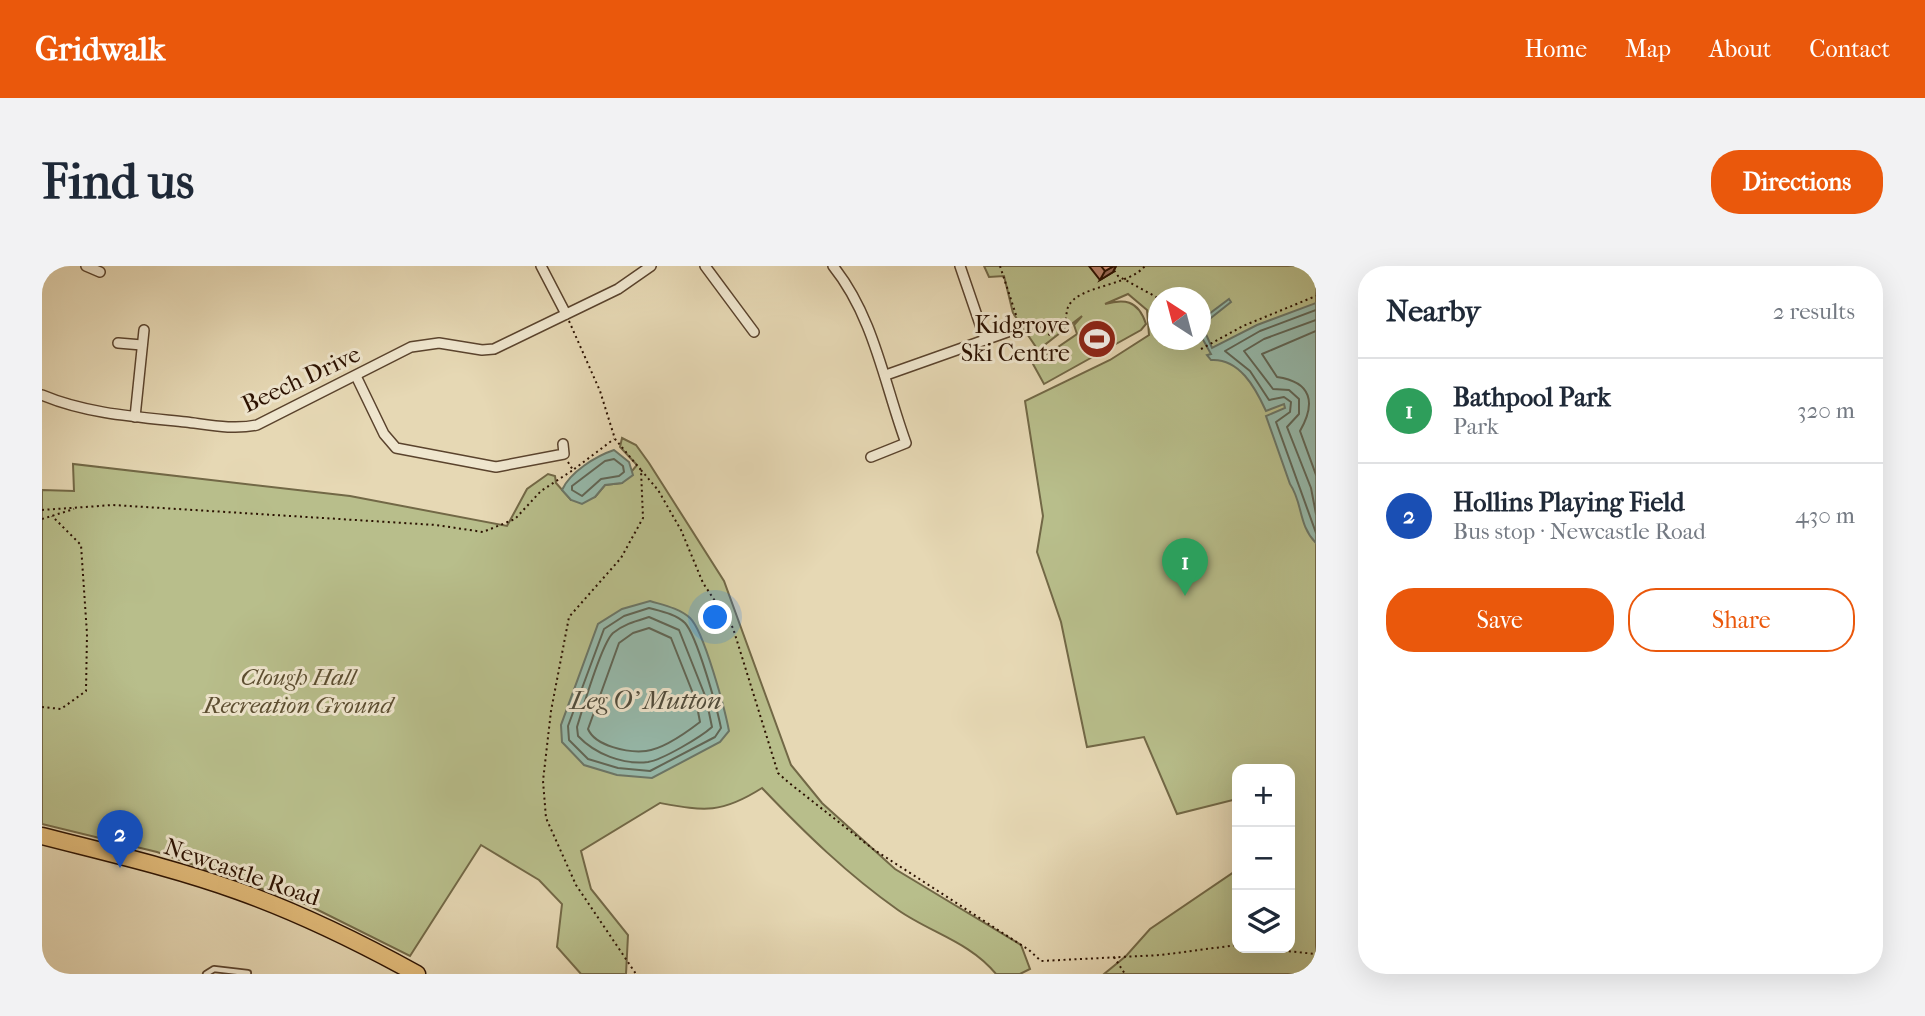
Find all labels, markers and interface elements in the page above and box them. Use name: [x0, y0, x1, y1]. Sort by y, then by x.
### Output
text: Gridwalk: [35, 30, 165, 69]
text: Home: [1525, 35, 1587, 63]
text: Map: [1625, 35, 1671, 63]
text: About: [1709, 35, 1771, 63]
text: Contact: [1809, 35, 1890, 63]
button: Directions: [1711, 150, 1883, 214]
text: Find us: [42, 153, 194, 211]
north arrow: [1148, 287, 1211, 350]
text: Nearby: [1386, 294, 1481, 329]
text: 2 results: [1773, 298, 1855, 325]
place label: Kidgrove Ski Centre: [961, 311, 1070, 367]
sports icon: Kidgrove Ski Centre: [1076, 318, 1118, 360]
street label: Beech Drive: [237, 339, 365, 419]
text: Bathpool Park: [1453, 382, 1611, 413]
text: 1: [1405, 397, 1413, 424]
text: 320 m: [1797, 397, 1855, 424]
text: Park: [1453, 413, 1499, 440]
text: Hollins Playing Field: [1453, 487, 1684, 518]
text: 2: [1403, 502, 1415, 529]
text: 430 m: [1795, 502, 1855, 529]
text: Bus stop · Newcastle Road: [1453, 518, 1706, 545]
pin: 1: [1162, 538, 1208, 596]
button: Save: [1386, 588, 1614, 652]
button: Share: [1628, 588, 1855, 652]
your location: [698, 600, 732, 634]
park label: Clough Hall Recreation Ground: [201, 663, 396, 719]
water label: Leg O' Mutton: [568, 685, 722, 716]
map controls: [1232, 764, 1295, 953]
button: +: [1232, 764, 1295, 827]
pin: 2: [97, 810, 143, 868]
button: −: [1232, 827, 1295, 890]
street label: Newcastle Road: [160, 832, 324, 912]
button: layers: [1232, 890, 1295, 953]

